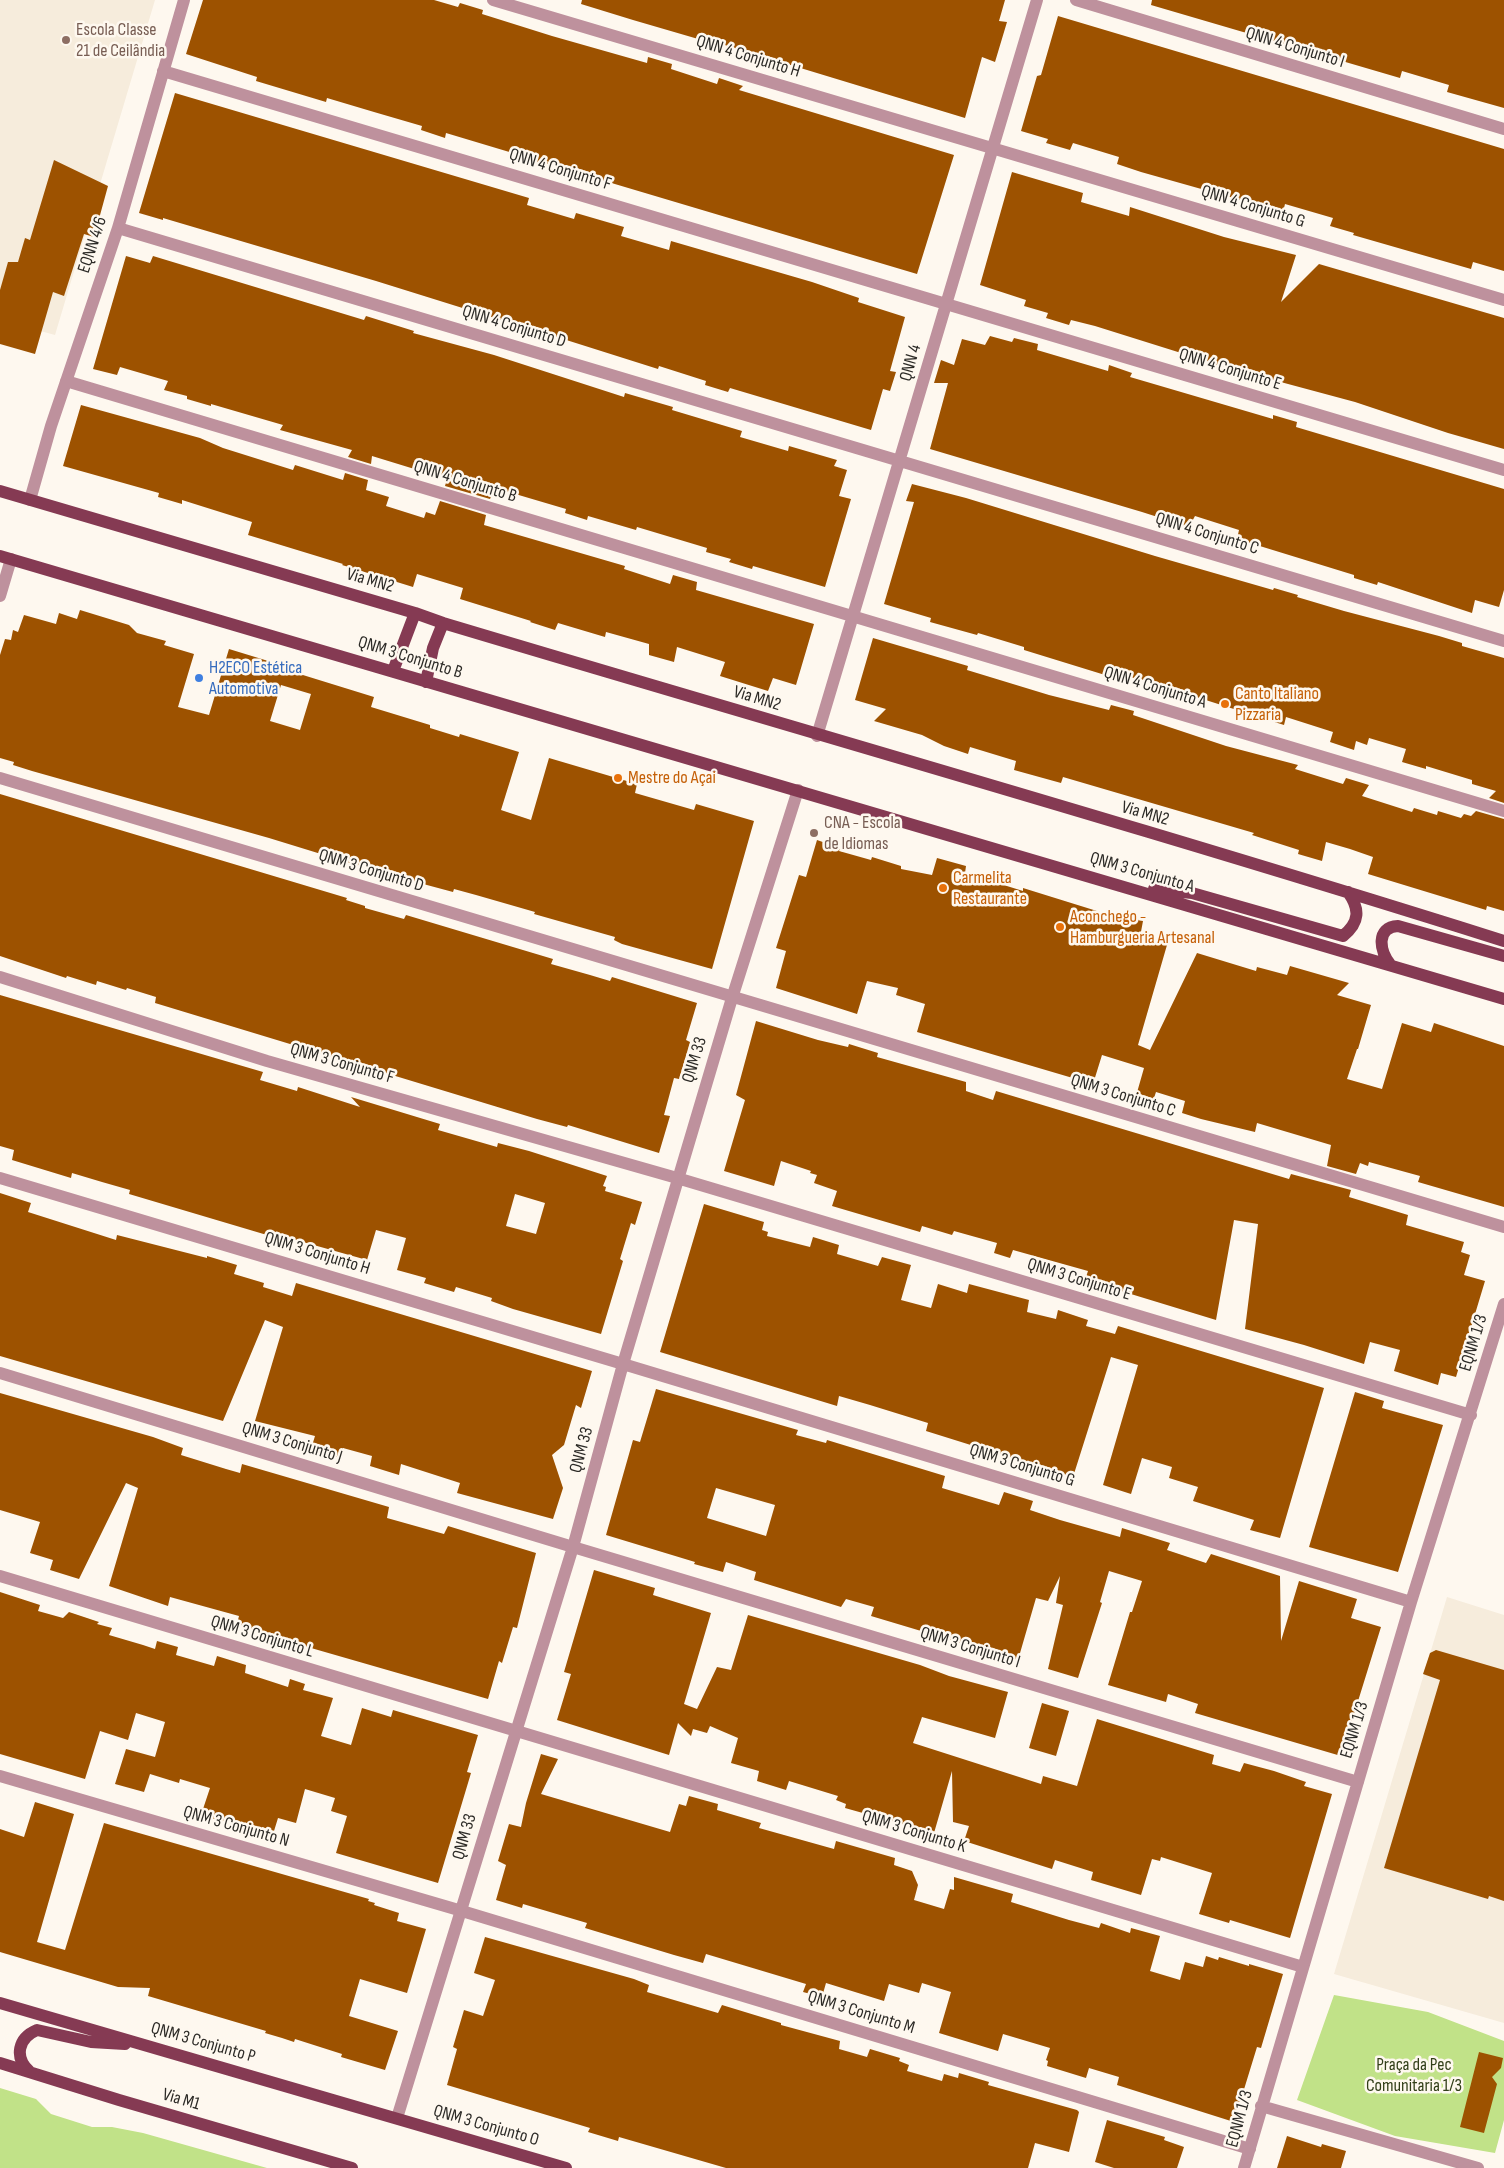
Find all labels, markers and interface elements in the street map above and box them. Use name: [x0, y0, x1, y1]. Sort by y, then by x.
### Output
place label: Escola Classe 21 de Ceilândia: [76, 19, 165, 62]
street label: QNN 4 Conjunto I: [1243, 23, 1347, 73]
street label: QNN 4 Conjunto H: [693, 31, 803, 83]
marker: Escola Classe 21 de Ceilândia: [60, 34, 72, 46]
street label: QNN 4 Conjunto F: [506, 144, 614, 196]
street label: QNN 4 Conjunto G: [1198, 181, 1308, 233]
street label: EQNN 4/6: [74, 214, 112, 276]
street label: QNN 4 Conjunto D: [460, 301, 568, 353]
street label: QNN 4: [895, 342, 927, 384]
street label: QNN 4 Conjunto E: [1176, 344, 1284, 396]
street label: QNN 4 Conjunto B: [411, 456, 519, 508]
street label: QNN 4 Conjunto C: [1153, 508, 1261, 560]
street label: Via MN2: [344, 564, 396, 598]
street label: QNM 3 Conjunto B: [355, 632, 465, 684]
place label: H2ECO Estética Automotiva: [209, 657, 302, 700]
street label: QNN 4 Conjunto A: [1101, 662, 1209, 714]
marker: H2ECO Estética Automotiva: [193, 672, 205, 684]
street label: Via MN2: [731, 682, 783, 716]
place label: Canto Italiano Pizzaria: [1235, 683, 1319, 726]
marker: Canto Italiano Pizzaria: [1219, 698, 1231, 710]
place label: Mestre do Açai: [628, 767, 716, 789]
marker: Mestre do Açai: [612, 772, 624, 784]
street label: Via MN2: [1119, 797, 1171, 831]
place label: CNA - Escola de Idiomas: [824, 812, 901, 854]
marker: CNA - Escola de Idiomas: [808, 827, 820, 839]
street label: QNM 3 Conjunto D: [316, 845, 426, 897]
street label: QNM 3 Conjunto A: [1087, 848, 1197, 898]
place label: Carmelita Restaurante: [953, 867, 1027, 910]
marker: Carmelita Restaurante: [937, 882, 949, 894]
place label: Aconchego - Hamburgueria Artesanal: [1070, 906, 1215, 949]
marker: Aconchego - Hamburgueria Artesanal: [1054, 921, 1066, 933]
street label: QNM 33: [678, 1035, 712, 1085]
street label: QNM 3 Conjunto F: [288, 1039, 396, 1089]
street label: QNM 3 Conjunto C: [1068, 1070, 1178, 1122]
street label: QNM 3 Conjunto H: [262, 1228, 372, 1280]
street label: QNM 3 Conjunto E: [1024, 1254, 1134, 1306]
street label: EQNM 1/3: [1455, 1312, 1493, 1374]
street label: QNM 3 Conjunto J: [239, 1418, 345, 1468]
street label: QNM 33: [566, 1425, 598, 1475]
street label: QNM 3 Conjunto G: [967, 1440, 1077, 1492]
street label: QNM 3 Conjunto L: [208, 1611, 316, 1663]
street label: QNM 3 Conjunto I: [917, 1623, 1023, 1673]
street label: EQNM 1/3: [1336, 1699, 1374, 1761]
street label: QNM 3 Conjunto N: [181, 1802, 291, 1852]
street label: QNM 3 Conjunto K: [859, 1806, 969, 1858]
street label: QNM 33: [448, 1812, 482, 1862]
street label: QNM 3 Conjunto M: [805, 1986, 917, 2040]
street label: QNM 3 Conjunto P: [148, 2018, 258, 2068]
park label: Praça da Pec Comunitaria 1/3: [1366, 2054, 1462, 2096]
street label: Via M1: [160, 2084, 202, 2116]
street label: EQNM 1/3: [1222, 2088, 1258, 2150]
street label: QNM 3 Conjunto O: [431, 2101, 541, 2151]

